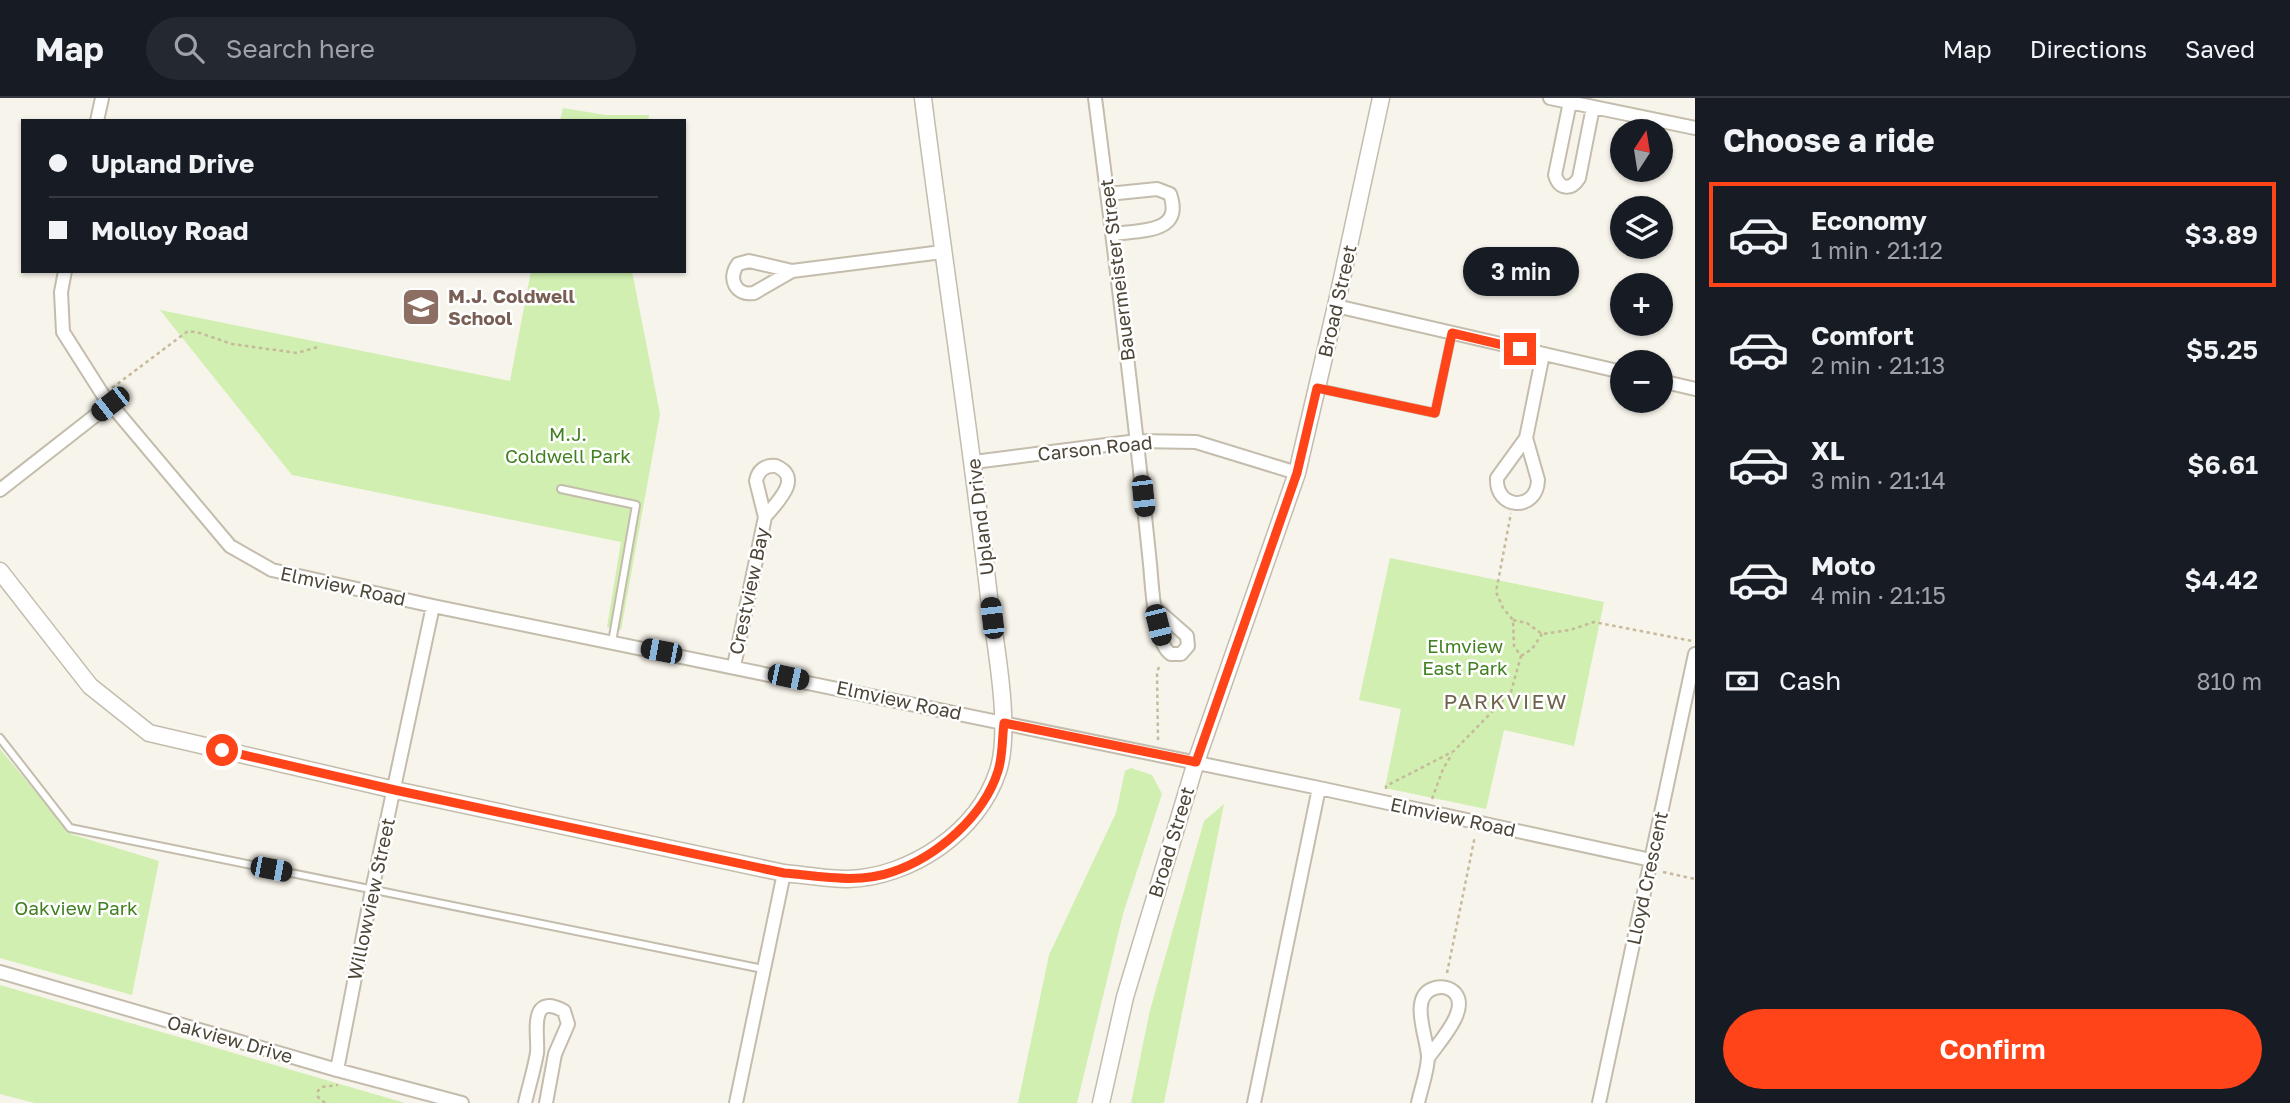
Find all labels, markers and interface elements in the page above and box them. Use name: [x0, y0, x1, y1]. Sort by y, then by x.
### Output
search box: [146, 17, 636, 80]
text: Map: [35, 29, 104, 68]
icon: search: [170, 29, 208, 67]
text: Search here: [226, 33, 375, 64]
text: Map: [1943, 34, 1992, 63]
text: Directions: [2030, 34, 2147, 63]
text: Saved: [2185, 34, 2255, 63]
north arrow: [1610, 119, 1673, 182]
map controls: [1610, 119, 1673, 413]
text: Choose a ride: [1723, 121, 1935, 159]
text: Upland Drive: [91, 148, 254, 179]
street label: Bauermeister Street: [1094, 178, 1139, 362]
button: layers: [1610, 196, 1673, 259]
icon: car: [1727, 203, 1790, 266]
text: Economy: [1811, 205, 1927, 236]
text: Molloy Road: [91, 215, 249, 246]
text: $3.89: [2185, 219, 2258, 250]
text: 1 min · 21:12: [1811, 236, 1943, 264]
street label: Broad Street: [1312, 242, 1361, 359]
callout: 3 min: [1462, 247, 1578, 296]
text: 3 min: [1491, 257, 1551, 285]
button: +: [1610, 273, 1673, 336]
place label: M.J. Coldwell School: [448, 284, 575, 329]
school or university icon: M.J. Coldwell School: [400, 286, 442, 328]
icon: car: [1727, 318, 1790, 381]
text: Comfort: [1811, 320, 1914, 351]
route end: [1504, 333, 1536, 365]
text: $5.25: [2186, 334, 2258, 365]
button: −: [1610, 350, 1673, 413]
text: 2 min · 21:13: [1811, 351, 1945, 379]
car: [87, 383, 134, 425]
park label: M.J. Coldwell Park: [505, 422, 631, 467]
street label: Carson Road: [1036, 430, 1154, 465]
icon: car: [1727, 433, 1790, 496]
text: XL: [1811, 435, 1845, 466]
text: $6.61: [2187, 449, 2258, 480]
street label: Upland Drive: [961, 457, 998, 577]
text: 3 min · 21:14: [1811, 466, 1946, 494]
car: [1131, 474, 1156, 518]
street label: Crestview Bay: [724, 525, 773, 657]
icon: car: [1727, 548, 1790, 611]
text: Moto: [1811, 550, 1876, 581]
street label: Elmview Road: [278, 561, 408, 610]
text: $4.42: [2185, 564, 2258, 595]
text: 4 min · 21:15: [1811, 581, 1946, 609]
car: [980, 596, 1005, 640]
car: [1143, 602, 1174, 648]
park label: Elmview East Park: [1422, 634, 1508, 679]
car: [639, 637, 684, 665]
car: [766, 662, 811, 692]
icon: cash: [1723, 662, 1761, 700]
text: Cash: [1779, 665, 1841, 696]
text: 810 m: [2196, 667, 2262, 695]
street label: Elmview Road: [834, 675, 964, 724]
district label: PARKVIEW: [1444, 688, 1568, 714]
route start: [206, 734, 238, 766]
street label: Broad Street: [1143, 784, 1198, 900]
street label: Elmview Road: [1388, 792, 1518, 841]
street label: Lloyd Crescent: [1621, 809, 1672, 947]
street label: Willowview Street: [342, 816, 399, 982]
car: [249, 855, 294, 883]
park label: Oakview Park: [14, 896, 138, 919]
button: Confirm: [1723, 1009, 2262, 1089]
street label: Oakview Drive: [165, 1010, 296, 1067]

